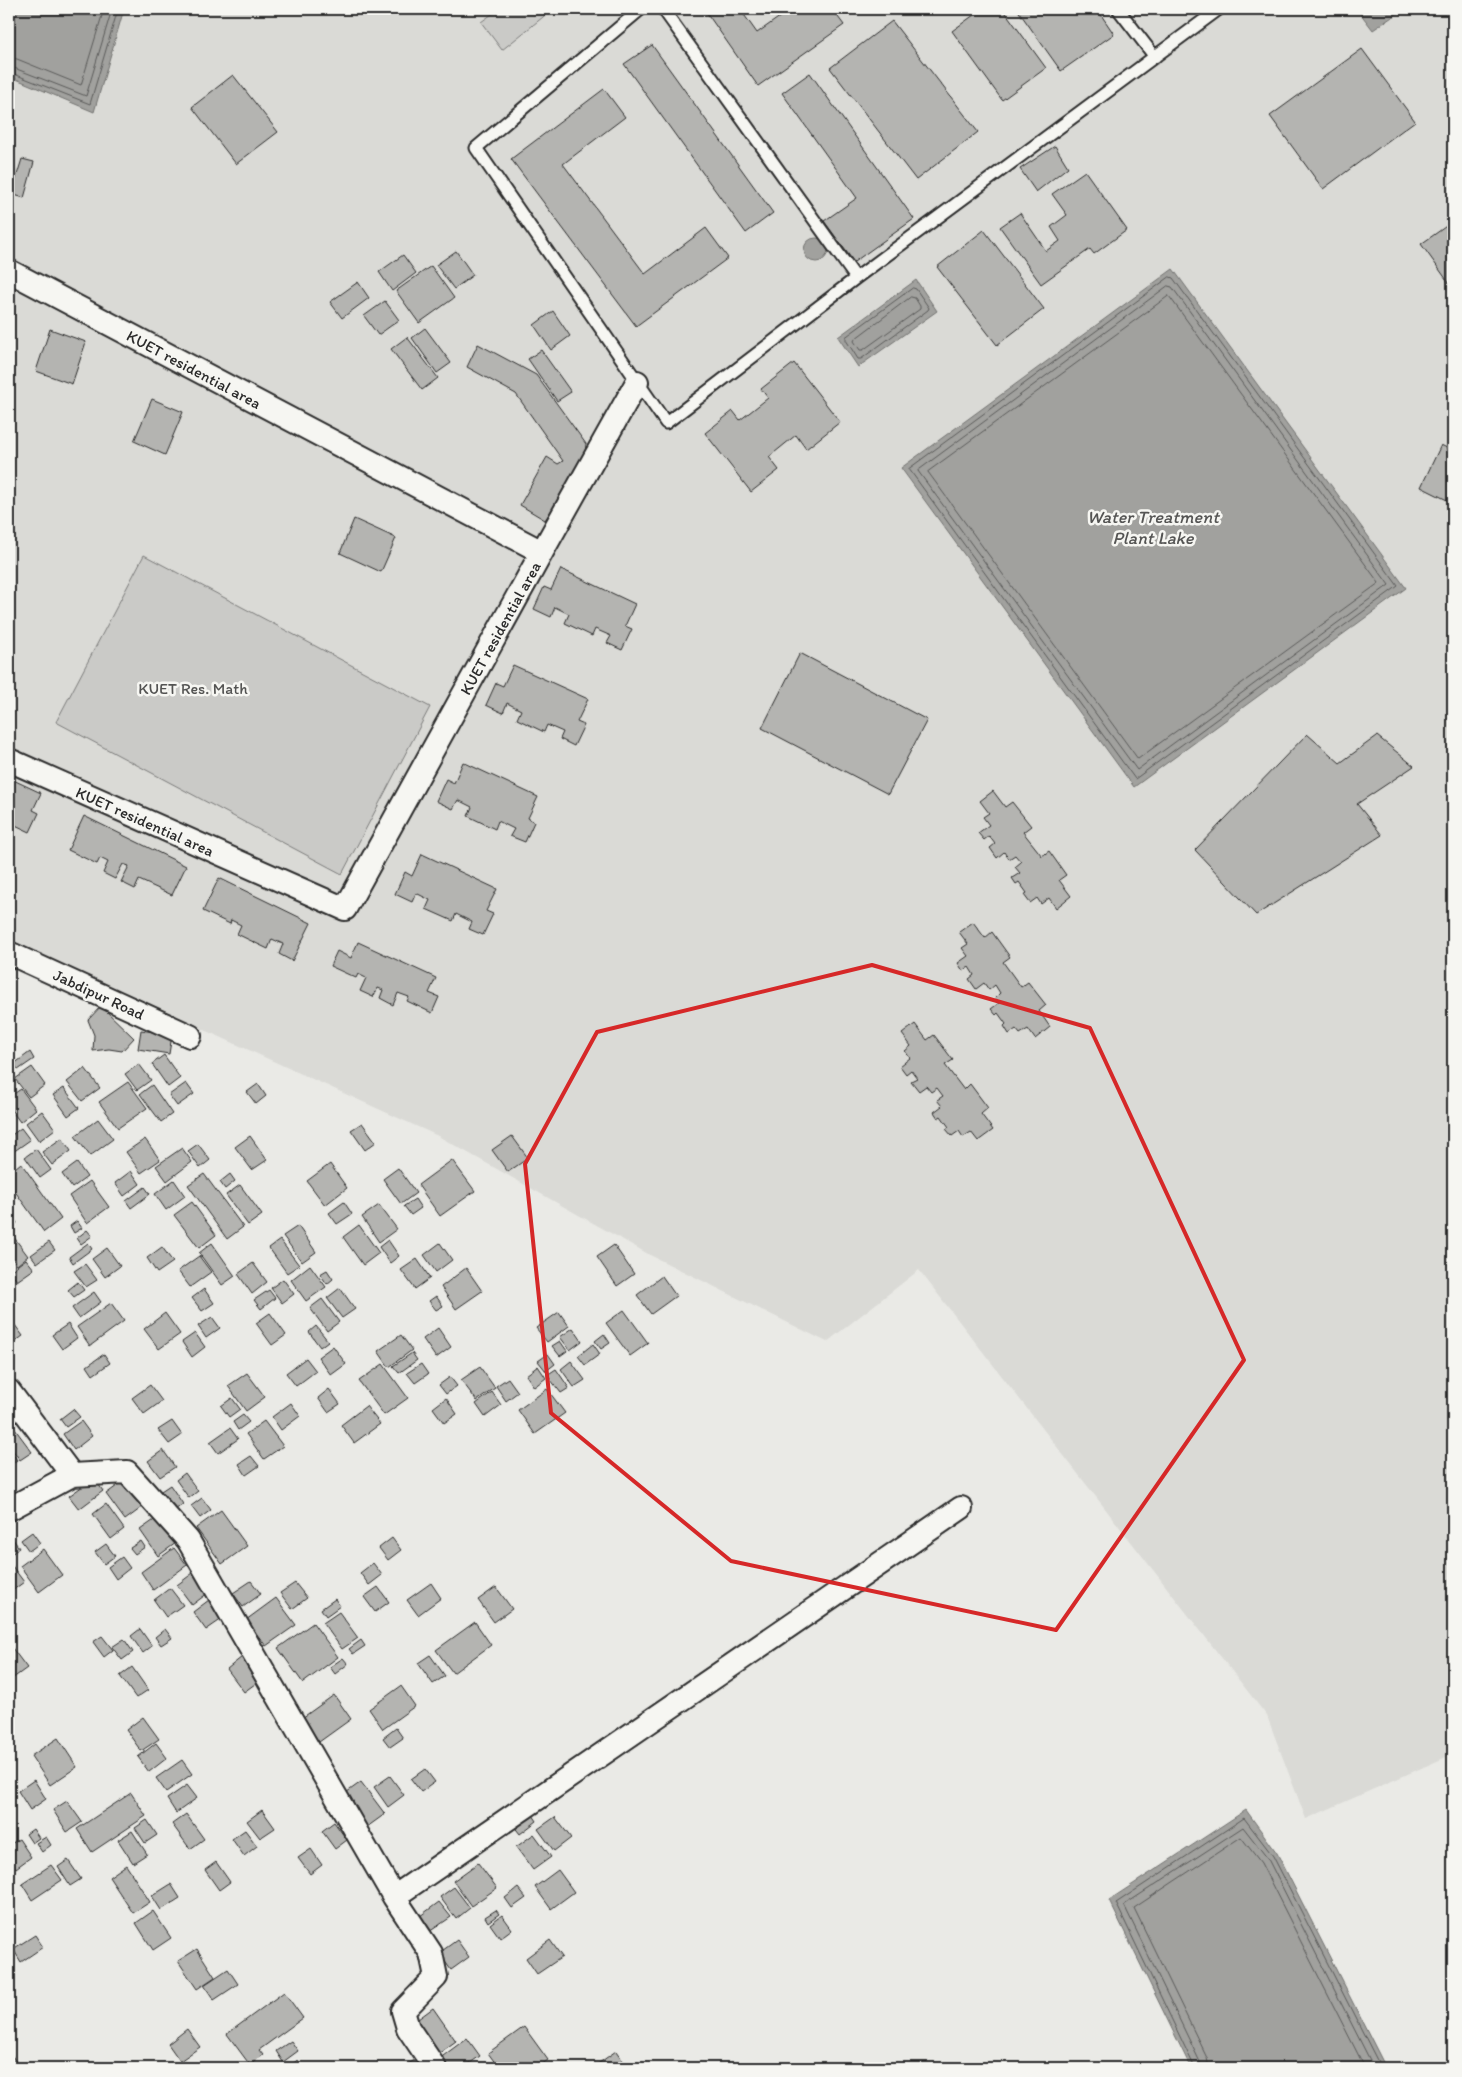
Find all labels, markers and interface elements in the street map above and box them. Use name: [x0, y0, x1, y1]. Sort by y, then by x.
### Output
street label: KUET residential area: [123, 326, 264, 413]
water label: Water Treatment Plant Lake: [1087, 506, 1221, 549]
street label: KUET residential area: [456, 558, 545, 698]
park label: KUET Res. Math: [138, 679, 248, 698]
street label: KUET residential area: [73, 782, 217, 861]
street label: Jabdipur Road: [50, 965, 148, 1024]

